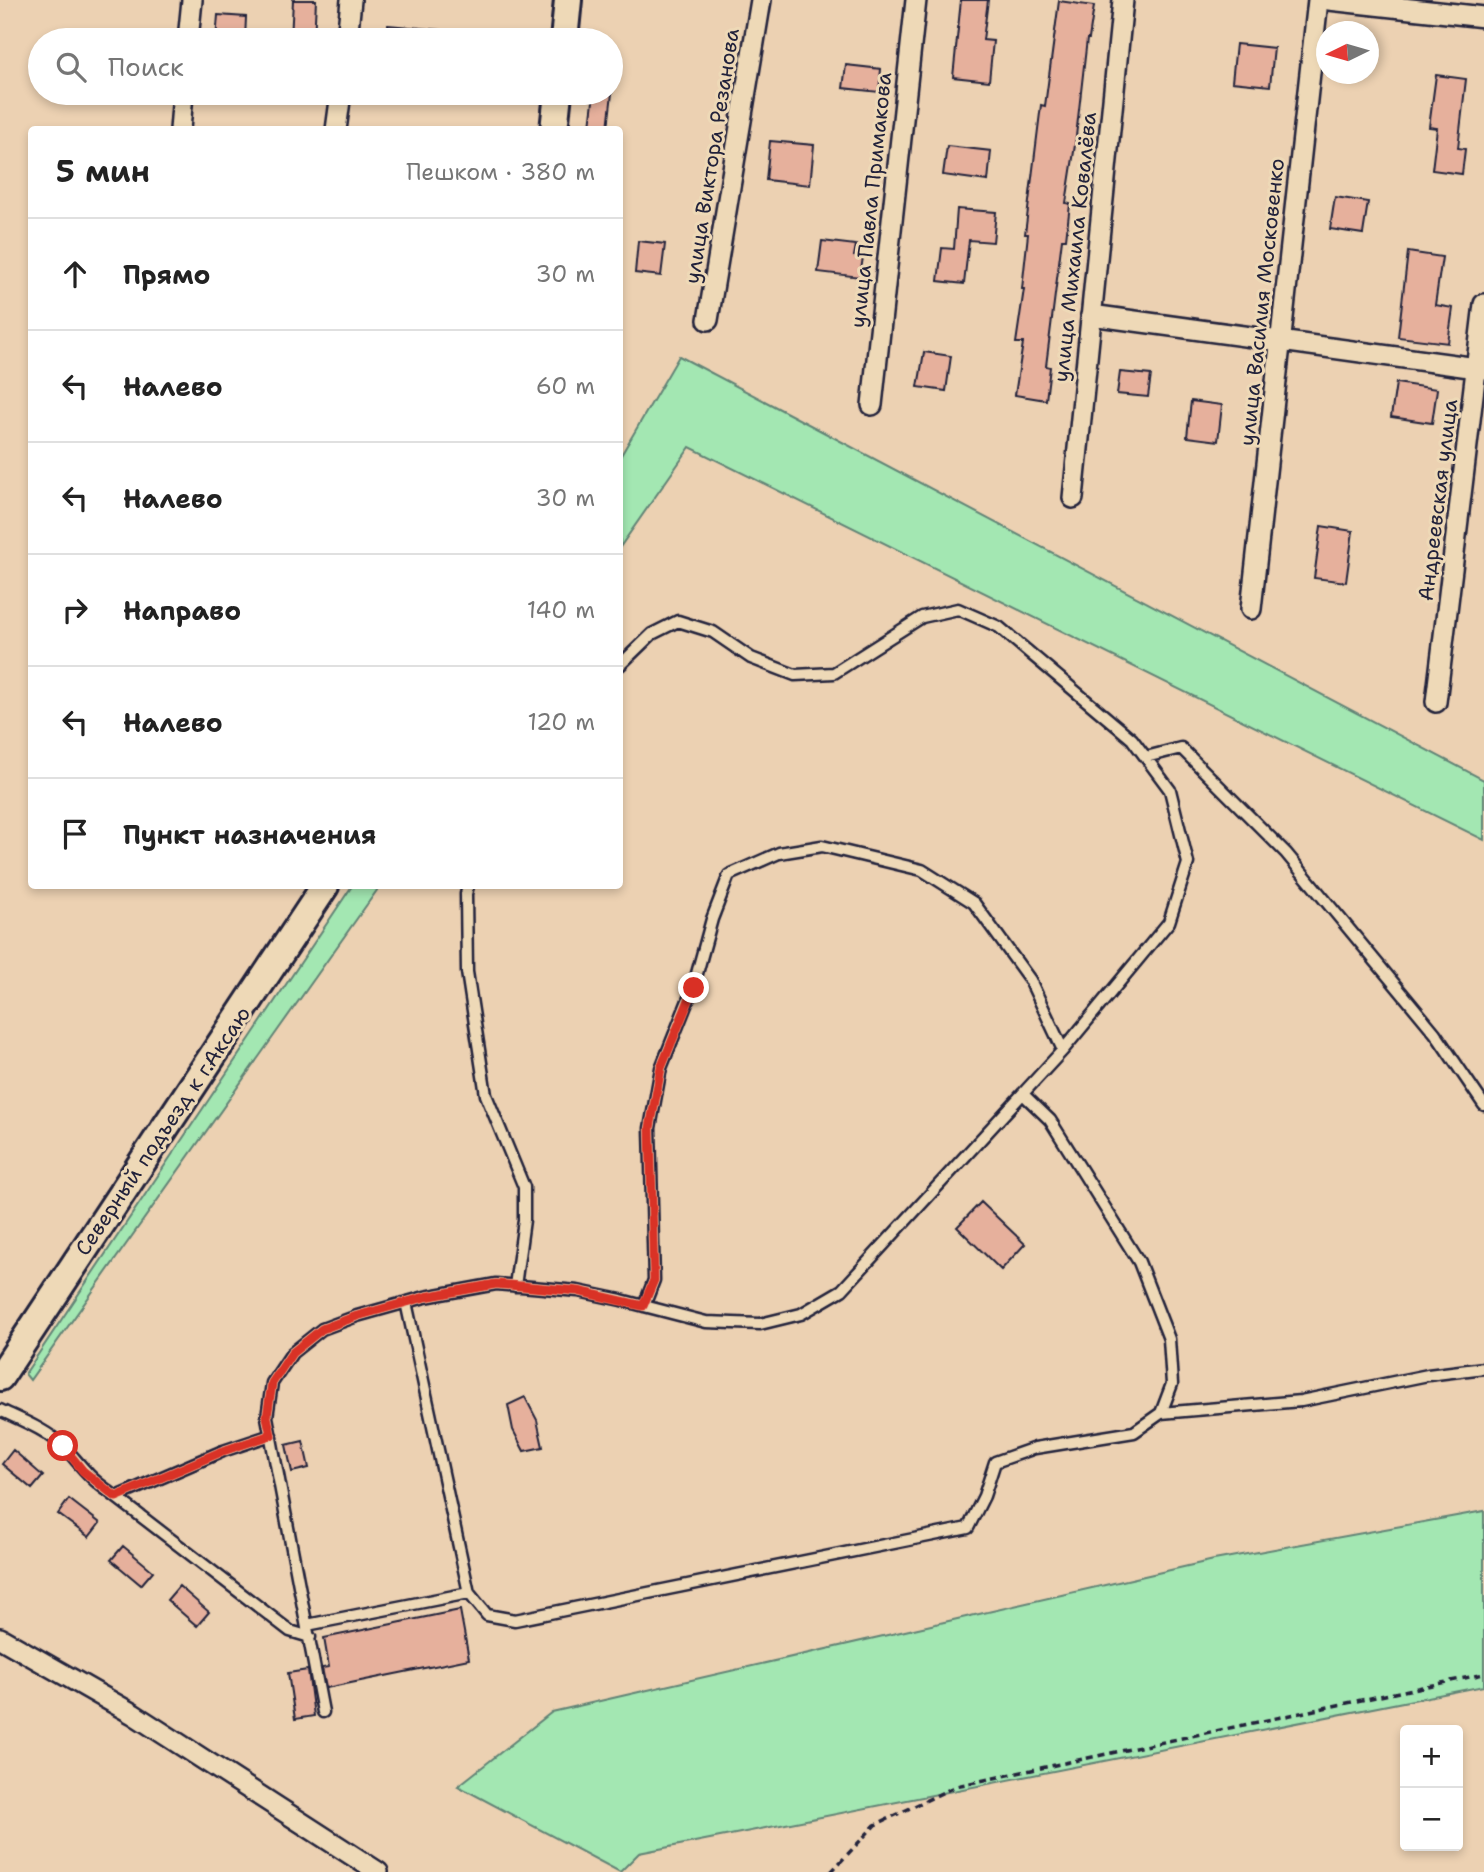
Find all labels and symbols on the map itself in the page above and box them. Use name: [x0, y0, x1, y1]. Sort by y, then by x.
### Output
north arrow: [1316, 21, 1379, 84]
street label: улица Виктора Резанова: [678, 26, 746, 286]
street label: улица Павла Примакова: [844, 71, 898, 329]
street label: улица Михаила Ковалёва: [1047, 111, 1103, 383]
street label: улица Василия Московенко: [1233, 157, 1291, 447]
street label: Андреевская улица: [1412, 397, 1464, 603]
route end: [678, 972, 709, 1003]
street label: Северный подъезд к г.Аксаю: [69, 1001, 257, 1261]
route start: [47, 1430, 78, 1461]

